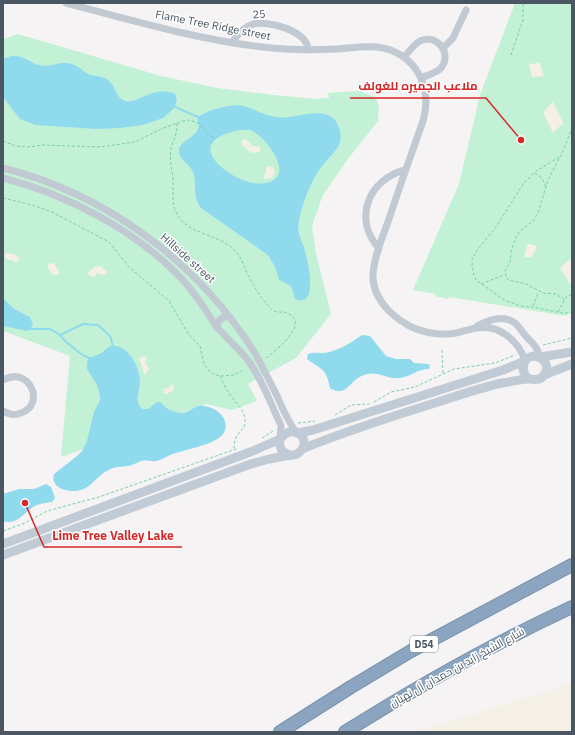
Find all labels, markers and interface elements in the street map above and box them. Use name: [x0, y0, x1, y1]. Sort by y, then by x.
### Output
street label: Flame Tree Ridge street: [154, 7, 272, 43]
street label: 25: [252, 7, 266, 21]
callout: ملاعب الجميره للغولف: [350, 74, 486, 98]
text: ملاعب الجميره للغولف: [358, 78, 478, 94]
street label: Hillside street: [158, 230, 218, 286]
callout: Lime Tree Valley Lake: [44, 523, 182, 547]
text: Lime Tree Valley Lake: [52, 528, 174, 543]
street label: شارع الشيخ زايد بن حمدان آل نهيان: [387, 624, 527, 711]
road number: D54: [410, 636, 438, 652]

